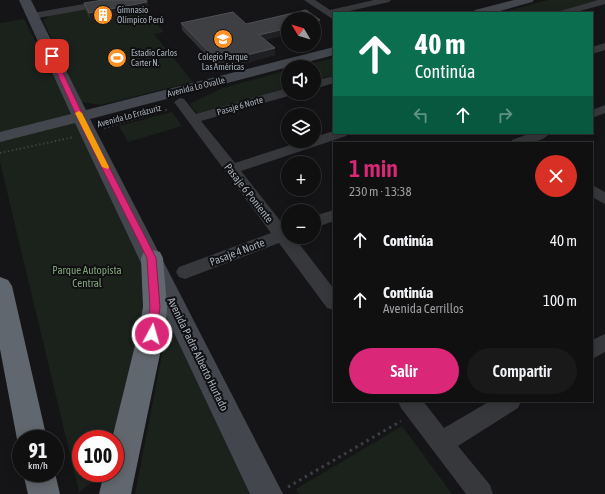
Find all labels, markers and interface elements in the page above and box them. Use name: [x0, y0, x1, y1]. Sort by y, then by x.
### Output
building icon: Gimnasio Olímpico Perú: [92, 4, 114, 26]
place label: Gimnasio Olímpico Perú: [117, 5, 164, 25]
north arrow: [281, 12, 321, 52]
map controls: [281, 12, 321, 244]
school or university icon: Colegio Parque Las Américas: [212, 28, 234, 50]
icon: ahead: [349, 28, 401, 80]
text: 40 m: [415, 28, 465, 60]
pin: [35, 39, 69, 73]
icon: arrive: [41, 45, 63, 67]
sports icon: Estadio Carlos Carter N.: [106, 47, 128, 69]
place label: Estadio Carlos Carter N.: [131, 48, 177, 68]
place label: Colegio Parque Las Américas: [198, 52, 248, 72]
button: sound: [281, 60, 321, 100]
text: Continúa: [415, 61, 475, 82]
street label: Avenida Lo Ovalle: [166, 75, 226, 99]
street label: Pasaje 6 Norte: [216, 95, 264, 117]
street label: Avenida Lo Errázuriz: [96, 102, 163, 129]
icon: left: [410, 104, 432, 126]
icon: ahead: [452, 104, 474, 126]
icon: right: [494, 104, 516, 126]
button: layers: [281, 108, 321, 148]
text: 1 min: [349, 155, 398, 182]
button: close: [535, 155, 577, 197]
button: +: [281, 156, 321, 196]
street label: Pasaje 6 Poniente: [222, 161, 276, 225]
text: 230 m · 13:38: [349, 184, 412, 199]
button: −: [281, 204, 321, 244]
icon: ahead: [349, 229, 371, 251]
text: Continúa: [383, 232, 433, 249]
text: 40 m: [550, 232, 577, 249]
street label: Pasaje 4 Norte: [208, 236, 266, 268]
park label: Parque Autopista Central: [52, 264, 122, 289]
text: Continúa: [383, 284, 433, 301]
icon: ahead: [349, 289, 371, 311]
text: 100 m: [543, 292, 577, 309]
street label: Avenida Padre Alberto Hurtado: [165, 295, 231, 413]
text: Avenida Cerrillos: [383, 301, 464, 316]
position arrow: [131, 313, 173, 355]
button: Salir: [349, 348, 459, 394]
button: Compartir: [467, 348, 577, 394]
speed limit sign: 100: [72, 430, 124, 482]
text: 91: [29, 439, 47, 462]
text: km/h: [28, 460, 48, 471]

